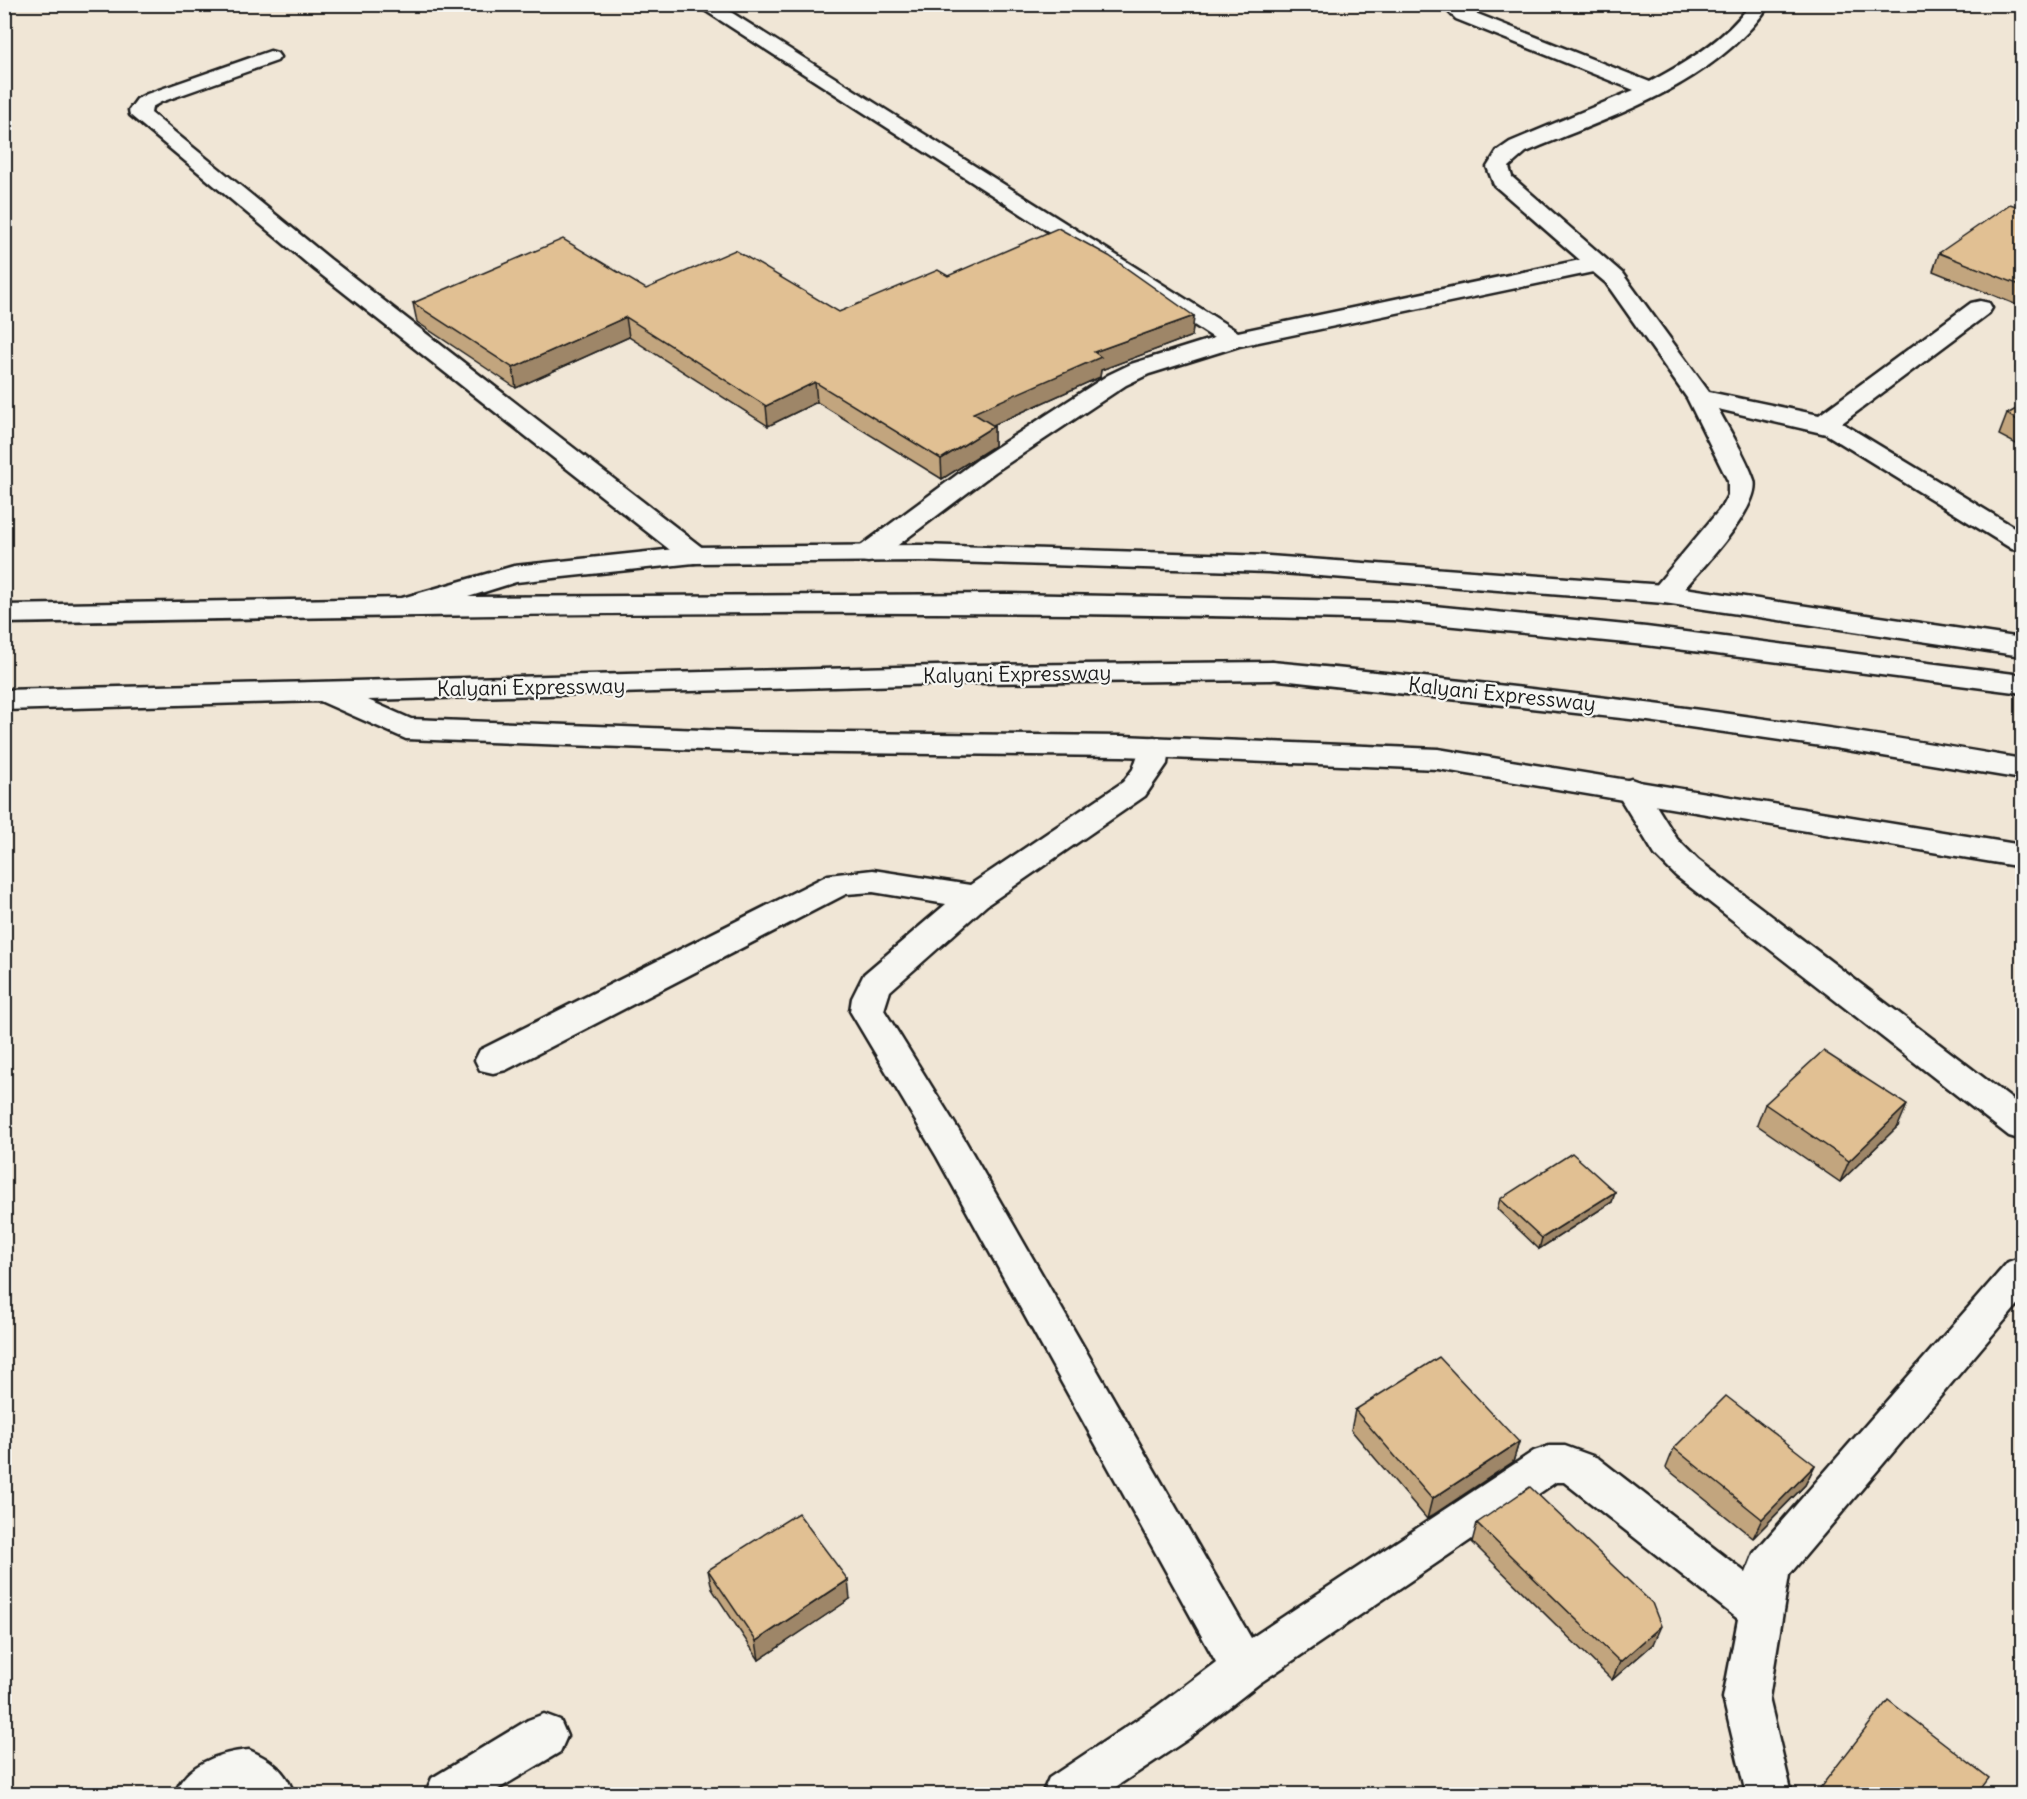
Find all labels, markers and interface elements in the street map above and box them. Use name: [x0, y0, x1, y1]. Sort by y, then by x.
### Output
street label: Kalyani Expressway: [923, 659, 1111, 689]
street label: Kalyani Expressway: [1407, 671, 1597, 717]
street label: Kalyani Expressway: [437, 672, 625, 702]

